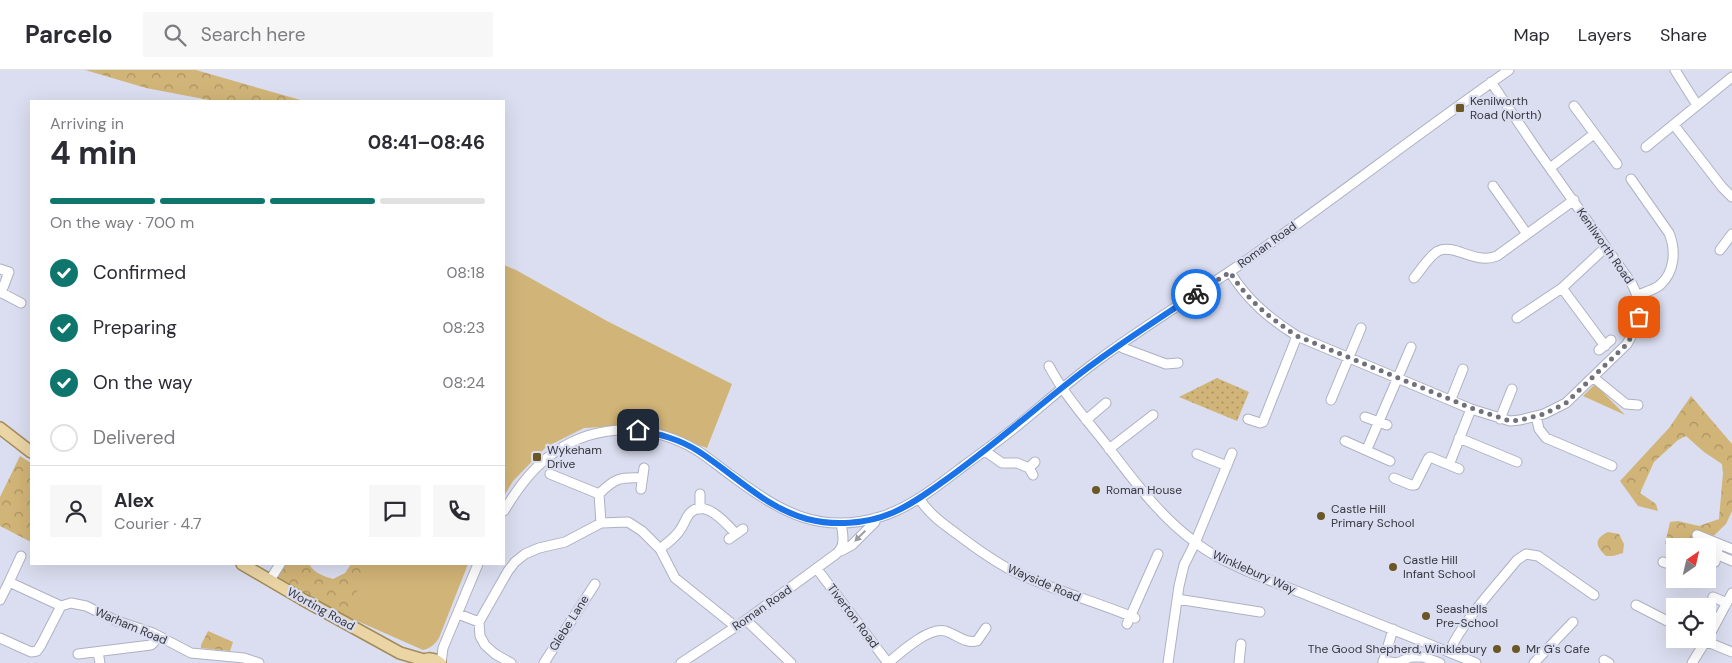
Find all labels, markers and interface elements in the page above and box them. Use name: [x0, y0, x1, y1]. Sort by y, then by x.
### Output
search box: [143, 12, 493, 57]
text: Parcelo: [25, 19, 113, 50]
icon: search: [161, 21, 189, 49]
text: Search here: [201, 22, 306, 47]
text: Map: [1514, 23, 1550, 47]
text: Layers: [1578, 23, 1632, 47]
text: Share: [1660, 23, 1707, 47]
place label: Kenilworth Road (North): [1470, 93, 1542, 123]
marker: Kenilworth Road (North): [1454, 102, 1466, 114]
text: Arriving in: [50, 113, 124, 134]
text: 08:41–08:46: [368, 130, 485, 155]
text: 4 min: [50, 132, 137, 174]
street label: Kenilworth Road: [1573, 205, 1637, 287]
text: On the way · 700 m: [50, 212, 194, 233]
street label: Roman Road: [1234, 218, 1300, 272]
icon: check: [50, 259, 78, 287]
text: Confirmed: [93, 260, 186, 285]
text: 08:18: [446, 262, 485, 283]
courier: [1171, 269, 1221, 319]
icon: bike: [1182, 280, 1210, 308]
pin: [1618, 296, 1660, 338]
icon: bag: [1625, 303, 1653, 331]
icon: check: [50, 314, 78, 342]
text: Preparing: [93, 315, 177, 340]
text: 08:23: [442, 317, 485, 338]
icon: check: [50, 369, 78, 397]
text: On the way: [93, 370, 193, 395]
text: 08:24: [442, 372, 485, 393]
pin: [617, 409, 659, 451]
icon: home: [624, 416, 652, 444]
text: Delivered: [93, 425, 175, 450]
place label: Wykeham Drive: [547, 442, 602, 472]
marker: Wykeham Drive: [531, 451, 543, 463]
place label: Roman House: [1106, 482, 1182, 498]
marker: Roman House: [1090, 484, 1102, 496]
button: person: [50, 485, 102, 537]
button: chat: [369, 485, 421, 537]
button: phone: [433, 485, 485, 537]
text: Alex: [114, 488, 154, 513]
place label: Castle Hill Primary School: [1331, 501, 1414, 531]
marker: Castle Hill Primary School: [1315, 510, 1327, 522]
text: Courier · 4.7: [114, 513, 202, 534]
one-way arrow: [854, 530, 866, 542]
north arrow: [1666, 538, 1716, 588]
map controls: [1666, 538, 1716, 648]
street label: Winklebury Way: [1210, 546, 1299, 598]
place label: Castle Hill Infant School: [1403, 552, 1475, 582]
street label: Wayside Road: [1005, 560, 1083, 606]
marker: Castle Hill Infant School: [1387, 561, 1399, 573]
street label: Tiverton Road: [824, 581, 882, 651]
street label: Roman Road: [729, 582, 795, 634]
street label: Worting Road: [284, 584, 358, 634]
street label: Glebe Lane: [546, 592, 592, 654]
button: locate: [1666, 598, 1716, 648]
place label: Seashells Pre-School: [1436, 601, 1498, 631]
street label: Warham Road: [92, 604, 170, 648]
marker: Seashells Pre-School: [1420, 610, 1432, 622]
place label: The Good Shepherd, Winklebury: [1308, 641, 1487, 657]
place label: Mr G's Cafe: [1526, 641, 1590, 657]
marker: The Good Shepherd, Winklebury: [1491, 643, 1503, 655]
marker: Mr G's Cafe: [1510, 643, 1522, 655]

